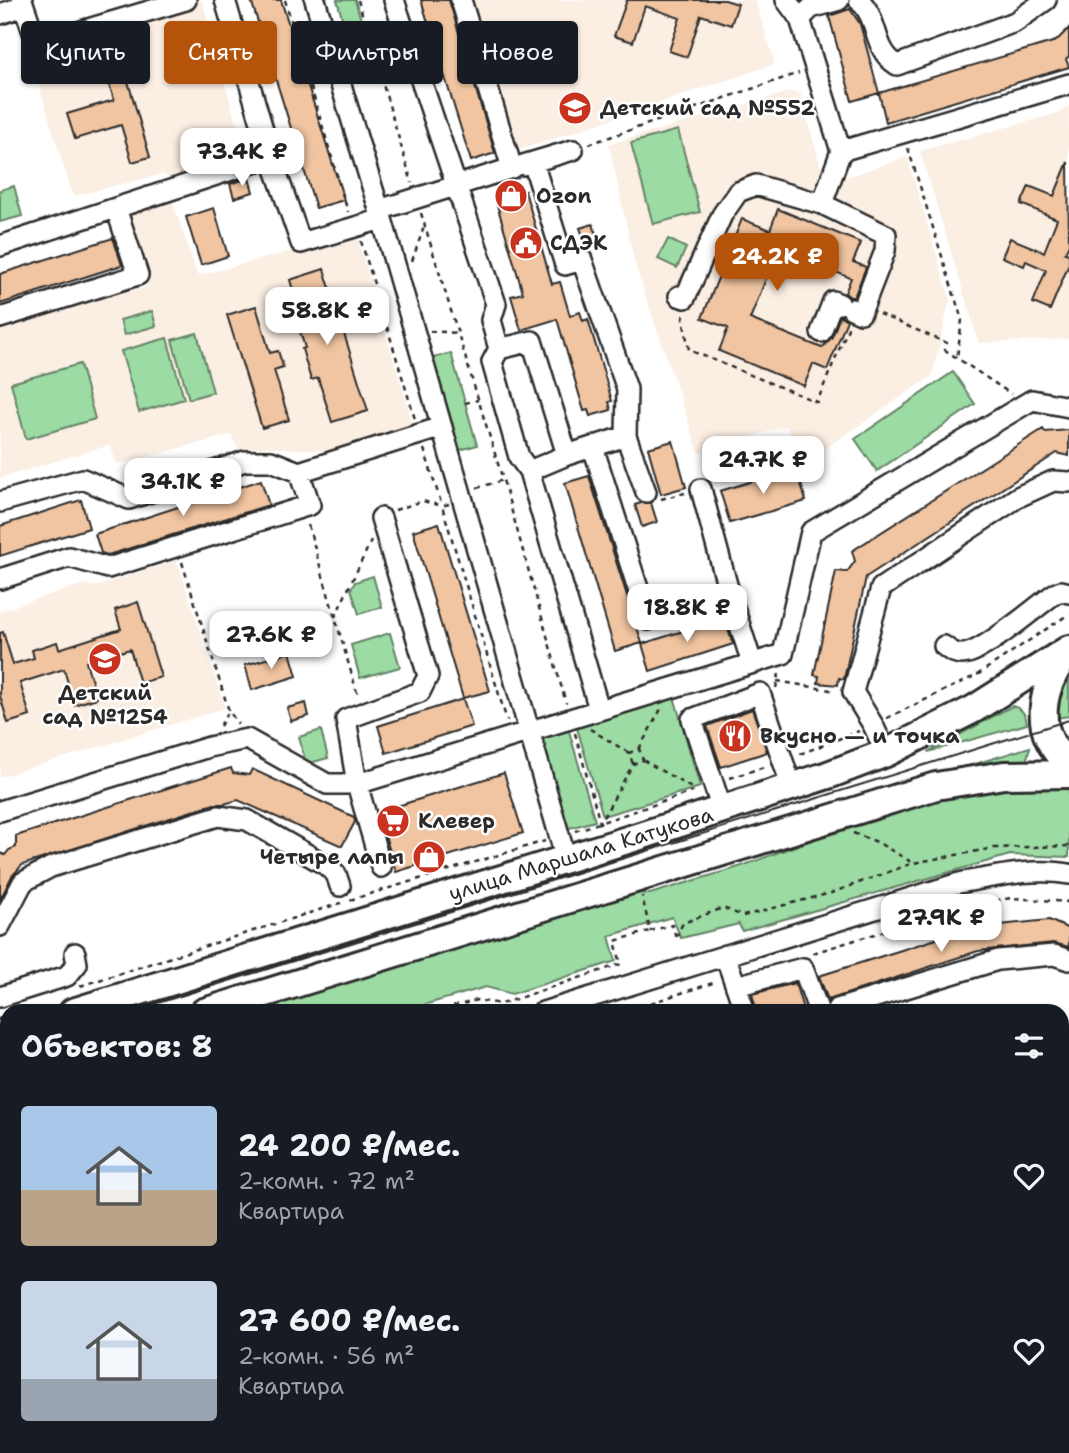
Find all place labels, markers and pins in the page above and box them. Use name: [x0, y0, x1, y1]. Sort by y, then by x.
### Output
school or university icon: Детский сад №552: [556, 89, 594, 127]
place label: Детский сад №552: [600, 94, 815, 122]
pin: 73.4K ₽: [177, 128, 307, 188]
shop icon: Ozon: [492, 177, 530, 215]
place label: Ozon: [536, 182, 591, 210]
public building icon: СДЭК: [507, 224, 545, 262]
place label: СДЭК: [550, 229, 608, 257]
pin: 24.2K ₽: [712, 233, 842, 293]
pin: 58.8K ₽: [262, 288, 392, 347]
pin: 24.7K ₽: [698, 436, 828, 496]
pin: 34.1K ₽: [118, 458, 248, 518]
pin: 18.8K ₽: [622, 584, 752, 644]
pin: 27.6K ₽: [206, 612, 336, 671]
school or university icon: Детский сад №1254: [86, 640, 124, 678]
place label: Детский сад №1254: [42, 679, 168, 731]
restaurant icon: Вкусно — и точка: [716, 717, 754, 755]
place label: Вкусно — и точка: [760, 722, 960, 750]
supermarket icon: Клевер: [374, 802, 412, 840]
place label: Клевер: [418, 807, 495, 835]
shop icon: Четыре лапы: [410, 838, 448, 876]
place label: Четыре лапы: [260, 843, 404, 871]
pin: 27.9K ₽: [876, 894, 1006, 954]

